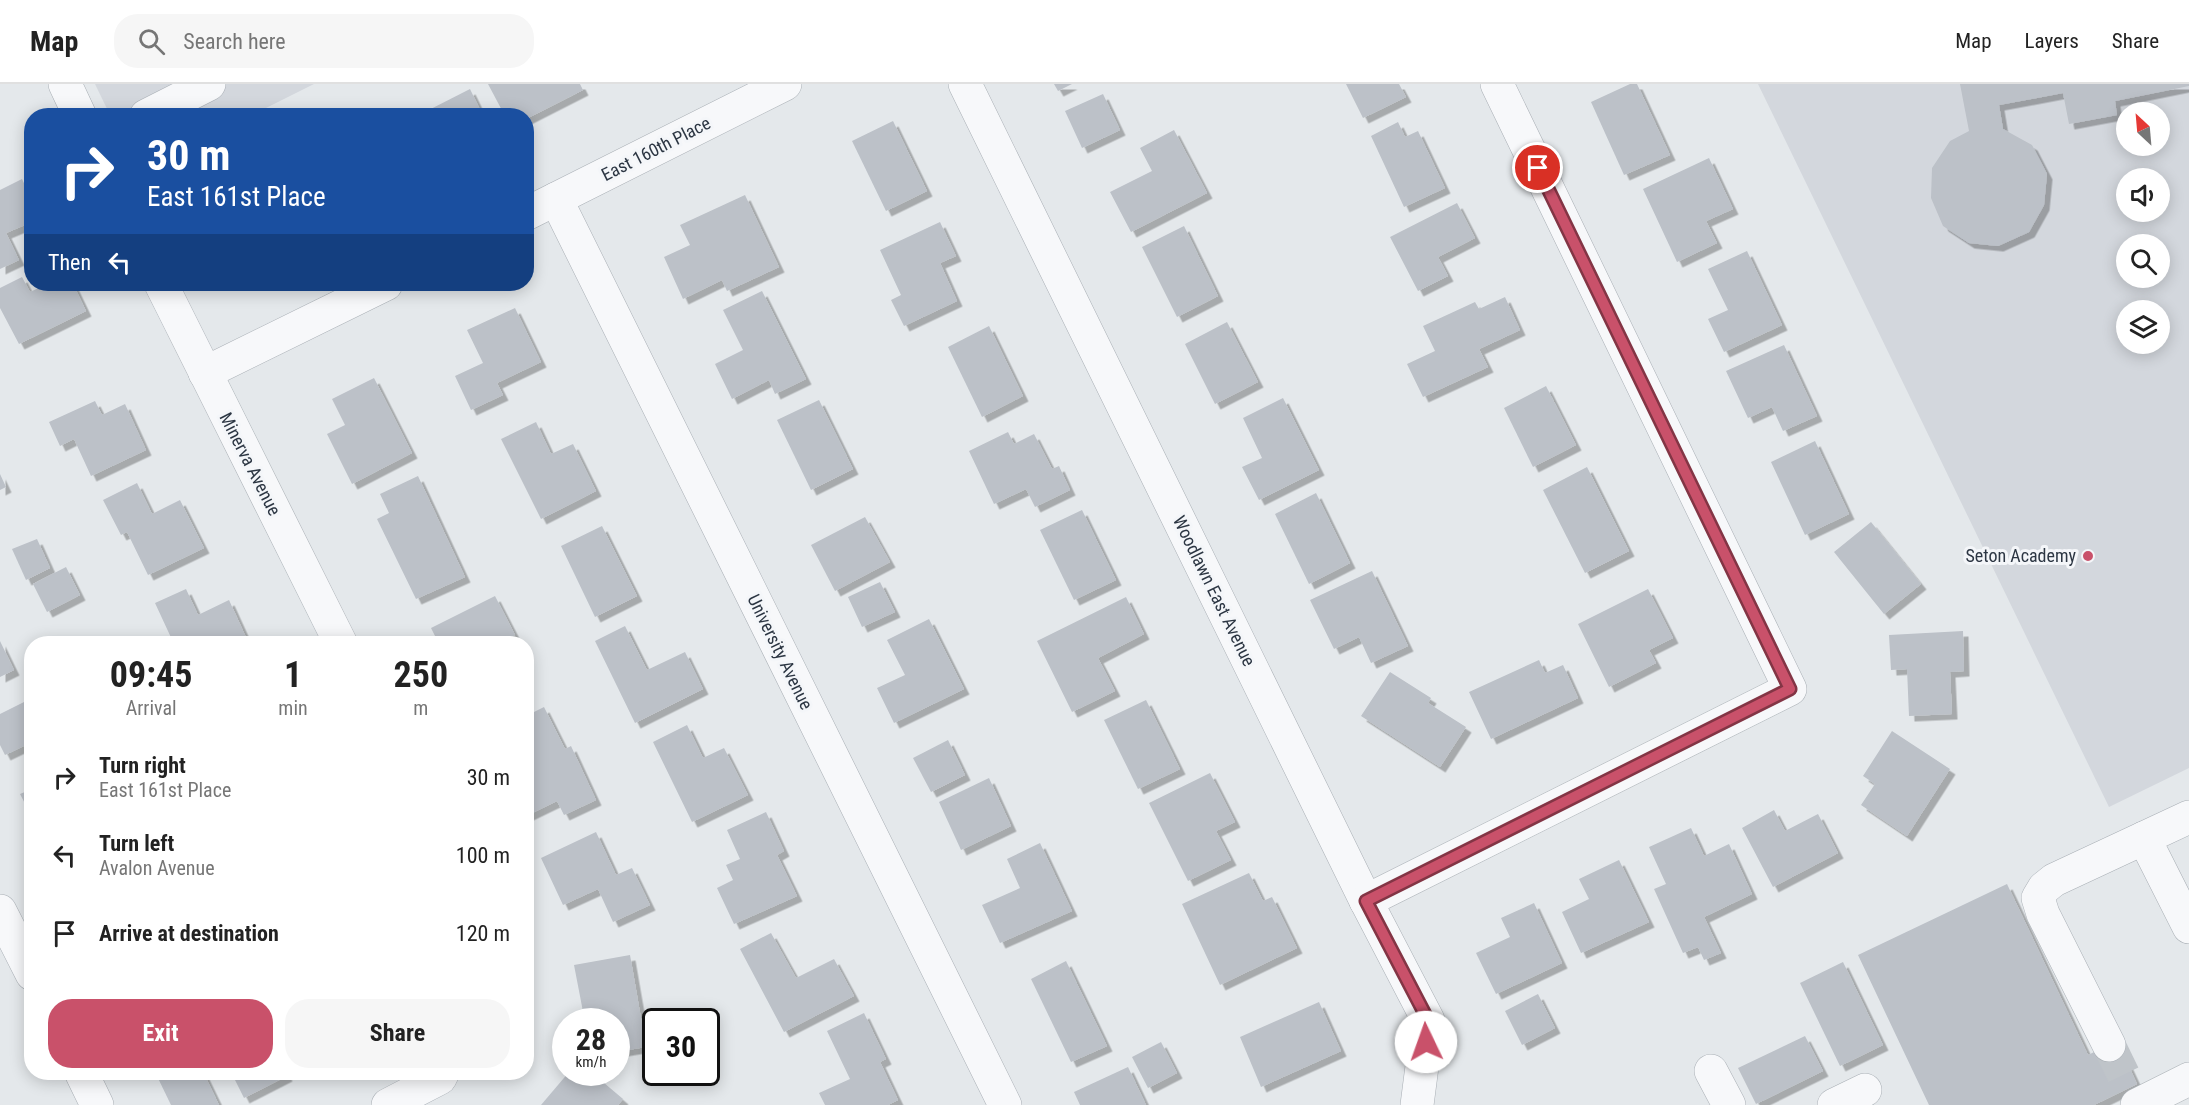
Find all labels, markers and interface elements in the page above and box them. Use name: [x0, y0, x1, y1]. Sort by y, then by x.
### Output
search box: [114, 14, 534, 68]
text: Map: [30, 25, 78, 58]
icon: search: [135, 25, 168, 58]
text: Search here: [183, 29, 286, 54]
text: Map: [1955, 29, 1992, 53]
text: Layers: [2025, 29, 2079, 53]
text: Share: [2112, 29, 2159, 53]
north arrow: [2116, 102, 2170, 156]
map controls: [2116, 102, 2170, 354]
street label: East 160th Place: [598, 112, 714, 185]
text: 30 m: [147, 131, 230, 180]
icon: right: [48, 132, 126, 210]
pin: [1512, 142, 1563, 193]
icon: arrive: [1521, 151, 1554, 184]
button: sound: [2116, 168, 2170, 222]
text: East 161st Place: [147, 181, 326, 213]
button: search: [2116, 234, 2170, 288]
icon: left: [103, 246, 136, 279]
text: Then: [48, 250, 91, 275]
button: layers: [2116, 300, 2170, 354]
street label: Minerva Avenue: [216, 409, 285, 519]
street label: Woodlawn East Avenue: [1169, 512, 1260, 669]
place label: Seton Academy: [1965, 545, 2076, 566]
marker: Seton Academy: [2081, 549, 2095, 563]
street label: University Avenue: [743, 591, 817, 713]
text: 09:45: [110, 654, 192, 696]
text: 1: [284, 654, 302, 696]
text: 250: [394, 654, 448, 696]
text: Arrival: [126, 696, 177, 720]
text: min: [278, 696, 308, 720]
text: m: [413, 696, 428, 720]
text: Turn right: [99, 753, 186, 778]
icon: right: [48, 761, 81, 794]
text: 30 m: [467, 765, 510, 790]
text: East 161st Place: [99, 778, 231, 802]
text: Turn left: [99, 831, 174, 856]
icon: left: [48, 839, 81, 872]
text: 100 m: [456, 843, 510, 868]
text: Avalon Avenue: [99, 856, 215, 880]
icon: arrive: [48, 917, 81, 950]
text: Arrive at destination: [99, 921, 279, 946]
text: 120 m: [456, 921, 510, 946]
button: Exit: [48, 999, 273, 1068]
button: Share: [285, 999, 510, 1068]
speed limit sign: 30: [642, 1008, 720, 1086]
position arrow: [1394, 1010, 1458, 1074]
text: 28: [576, 1022, 606, 1057]
text: km/h: [576, 1053, 606, 1071]

